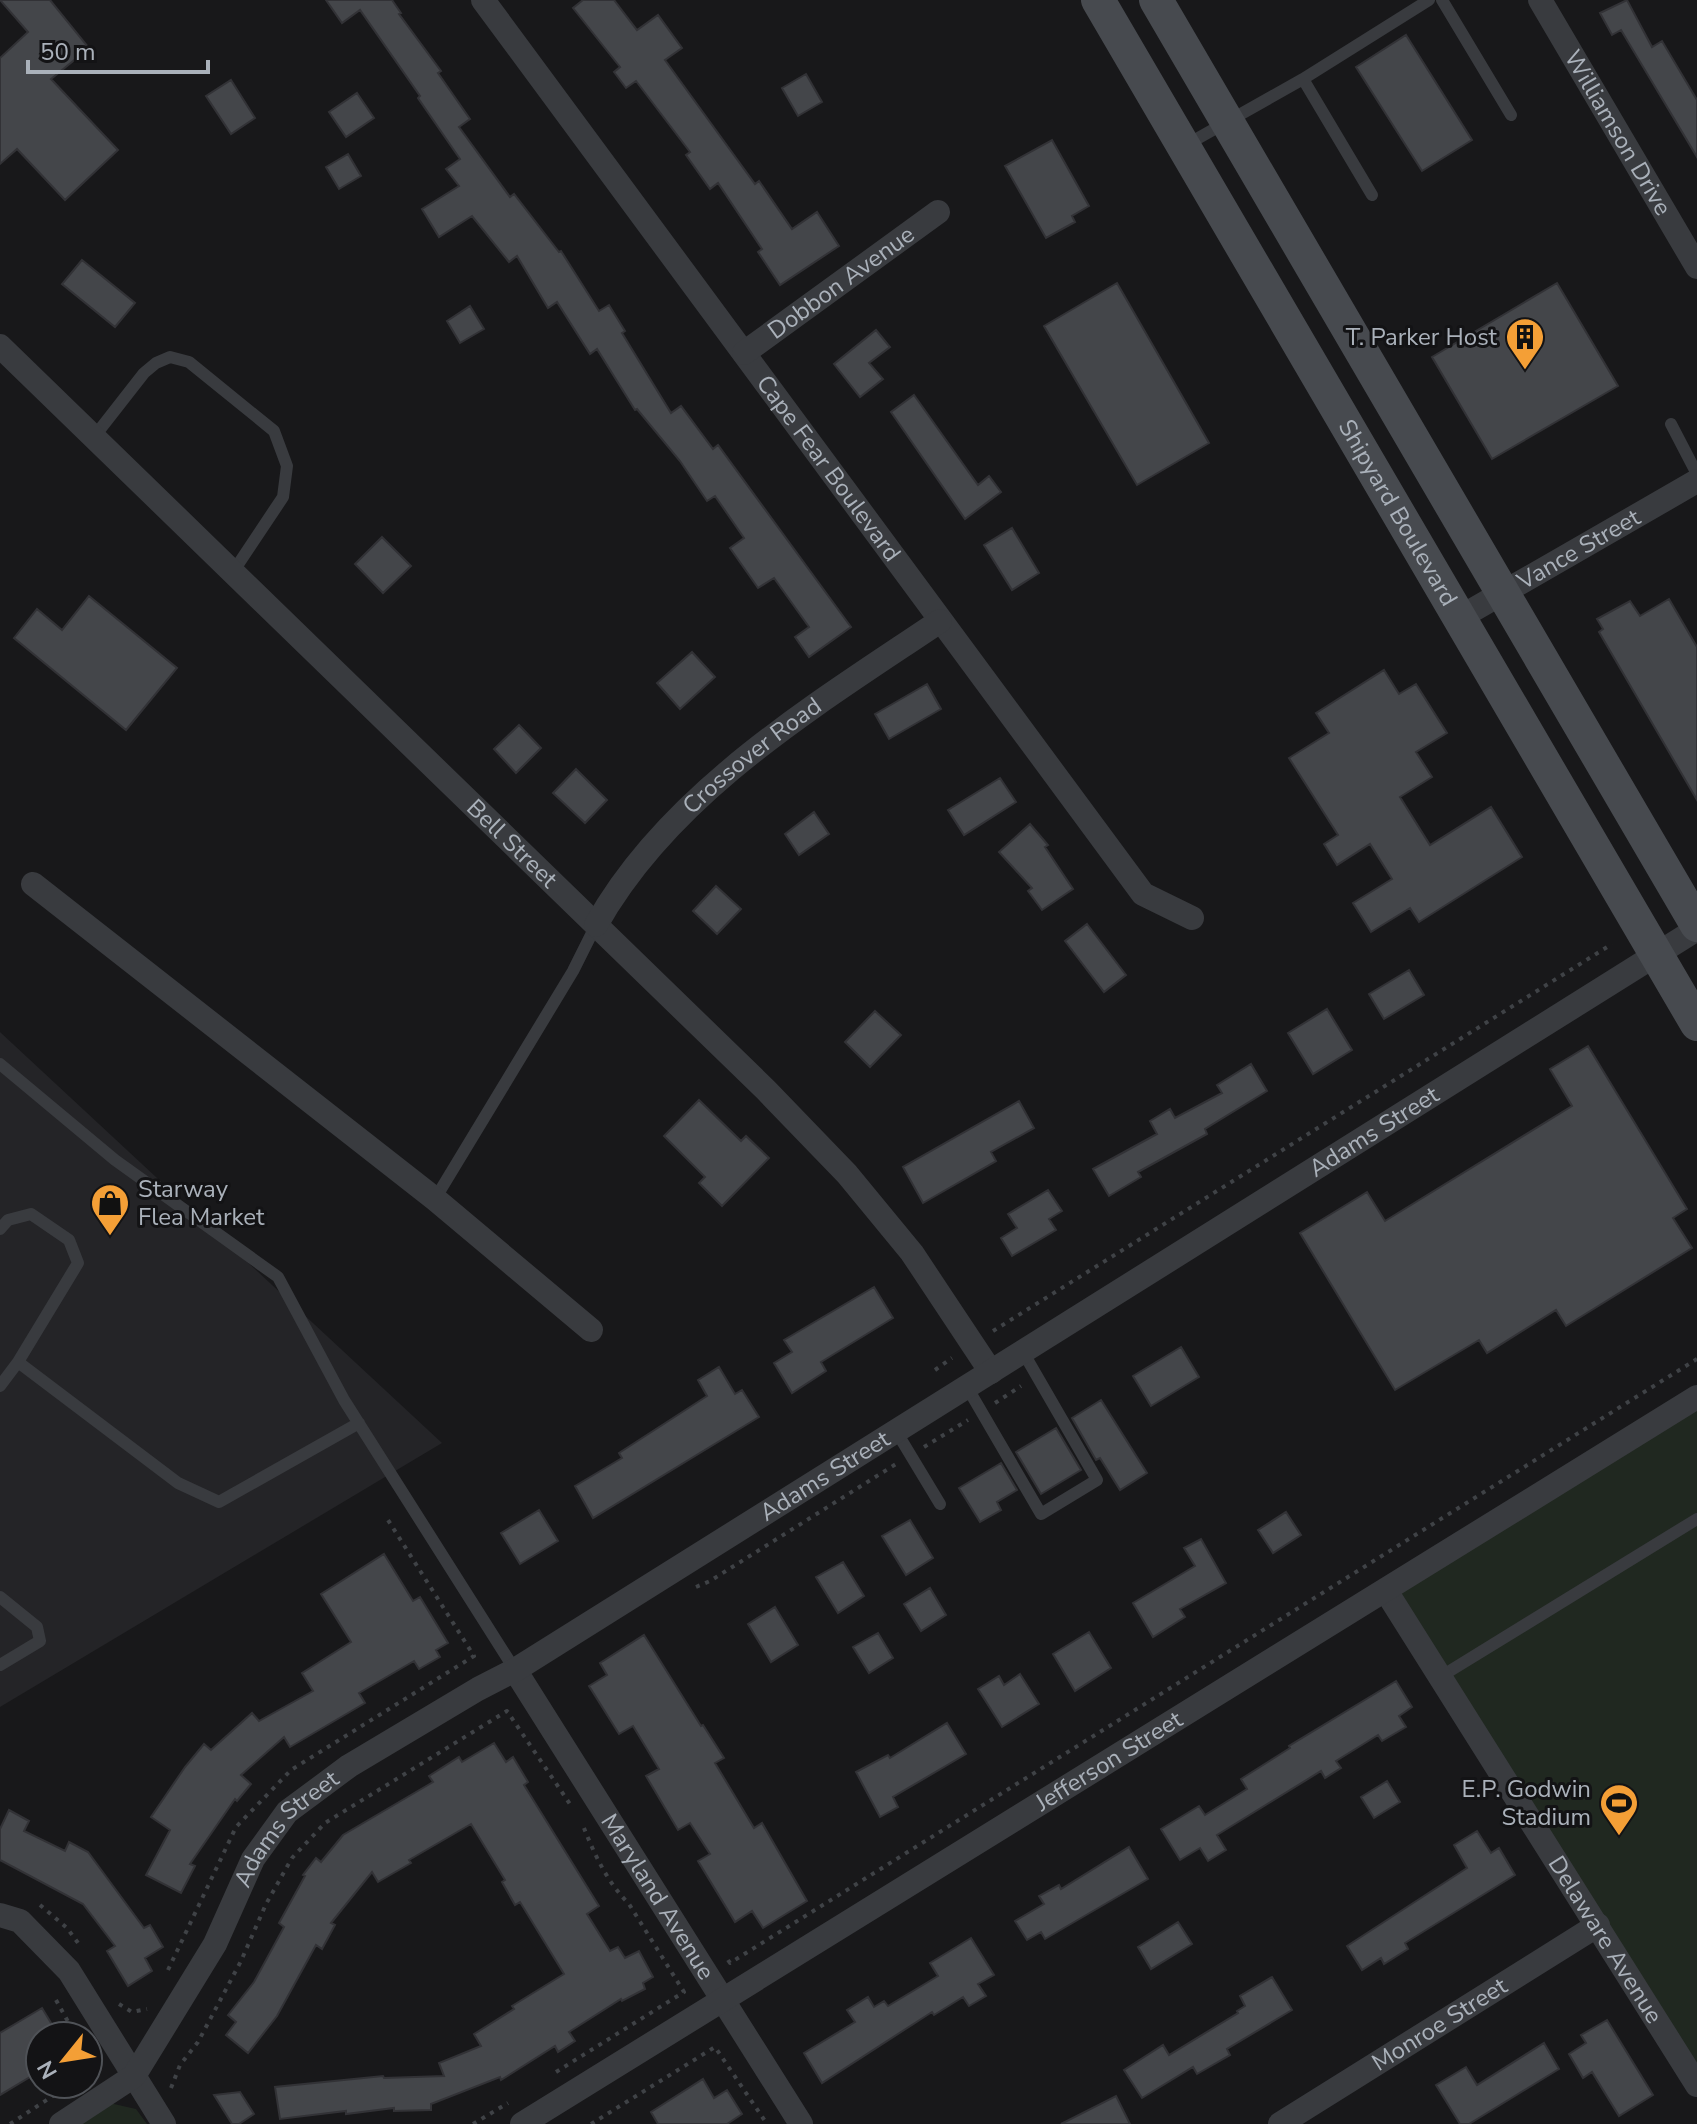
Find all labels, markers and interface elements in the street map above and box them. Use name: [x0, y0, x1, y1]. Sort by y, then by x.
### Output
scale bar: [28, 24, 208, 74]
text: 50 m: [40, 36, 96, 68]
street label: Williamson Drive: [1557, 44, 1679, 221]
street label: Dobbon Avenue: [761, 218, 921, 347]
building icon: T. Parker Host: [1504, 316, 1546, 371]
place label: T. Parker Host: [1346, 321, 1498, 353]
street label: Cape Fear Boulevard: [749, 368, 908, 568]
street label: Shipyard Boulevard: [1331, 413, 1465, 612]
street label: Vance Street: [1510, 501, 1646, 598]
street label: Crossover Road: [675, 690, 828, 821]
street label: Bell Street: [460, 792, 565, 895]
street label: Adams Street: [1303, 1078, 1445, 1184]
place label: Starway Flea Market: [138, 1173, 265, 1233]
shop icon: Starway Flea Market: [89, 1182, 131, 1237]
street label: Adams Street: [754, 1423, 896, 1529]
street label: Jefferson Street: [1028, 1703, 1189, 1819]
street label: Adams Street: [226, 1763, 346, 1892]
place label: E.P. Godwin Stadium: [1462, 1773, 1591, 1833]
sports icon: E.P. Godwin Stadium: [1598, 1782, 1640, 1837]
street label: Maryland Avenue: [594, 1808, 722, 1986]
street label: Delaware Avenue: [1541, 1850, 1670, 2029]
street label: Monroe Street: [1366, 1970, 1514, 2079]
north arrow: [24, 2020, 104, 2100]
text: N: [30, 2055, 65, 2084]

